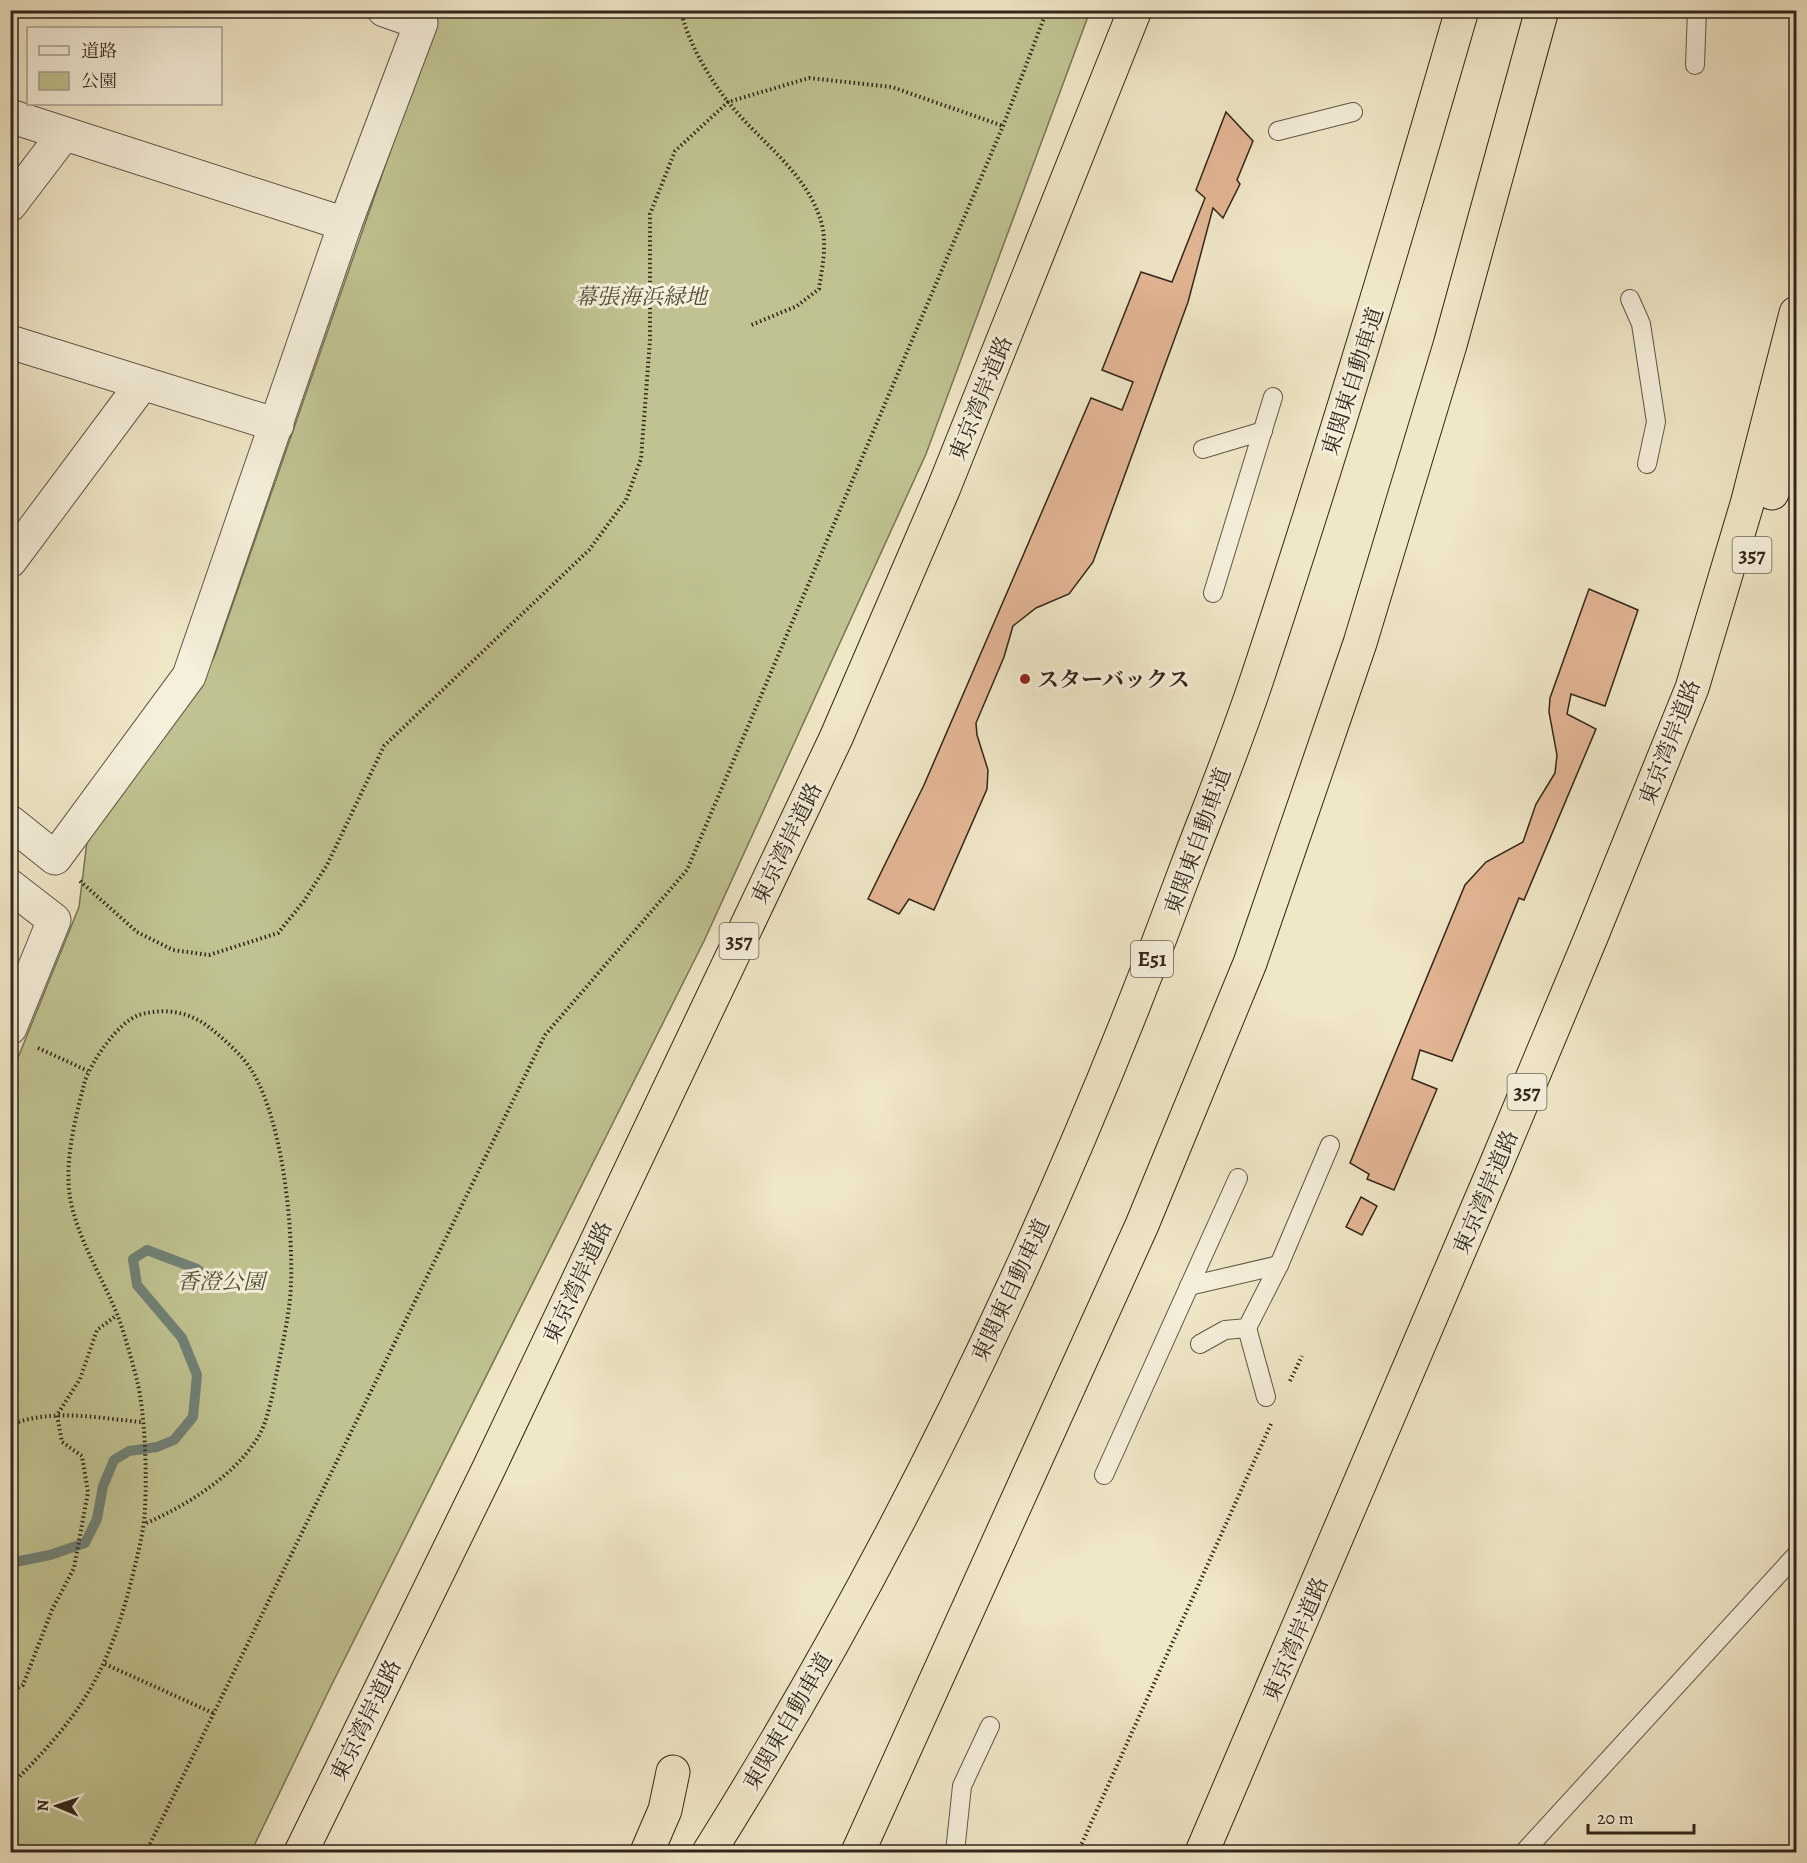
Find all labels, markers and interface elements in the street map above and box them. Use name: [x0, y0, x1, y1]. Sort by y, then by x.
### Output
legend: [27, 27, 222, 105]
text: 道路: [81, 39, 117, 63]
text: 公園: [81, 69, 117, 93]
park label: 幕張海浜緑地: [575, 282, 709, 312]
street label: 東関東自動車道: [1315, 303, 1391, 459]
street label: 東京湾岸道路: [942, 332, 1020, 465]
road number: 357: [1732, 537, 1772, 573]
place label: スターバックス: [1037, 665, 1190, 695]
marker: スターバックス: [1018, 672, 1032, 686]
street label: 東京湾岸道路: [1632, 675, 1708, 809]
street label: 東関東自動車道: [1158, 764, 1238, 919]
street label: 東京湾岸道路: [744, 778, 829, 909]
road number: 357: [720, 923, 758, 959]
road number: E51: [1131, 941, 1173, 977]
road number: 357: [1508, 1074, 1546, 1110]
street label: 東京湾岸道路: [1446, 1126, 1526, 1259]
street label: 東関東自動車道: [965, 1214, 1057, 1367]
street label: 東京湾岸道路: [536, 1216, 619, 1349]
park label: 香澄公園: [177, 1267, 268, 1297]
street label: 東京湾岸道路: [1256, 1573, 1336, 1706]
street label: 東関東自動車道: [736, 1647, 839, 1796]
street label: 東京湾岸道路: [323, 1655, 408, 1786]
north arrow: [27, 1776, 87, 1836]
scale bar: [1588, 1797, 1694, 1835]
text: N: [32, 1799, 54, 1812]
text: 20 m: [1597, 1806, 1634, 1830]

